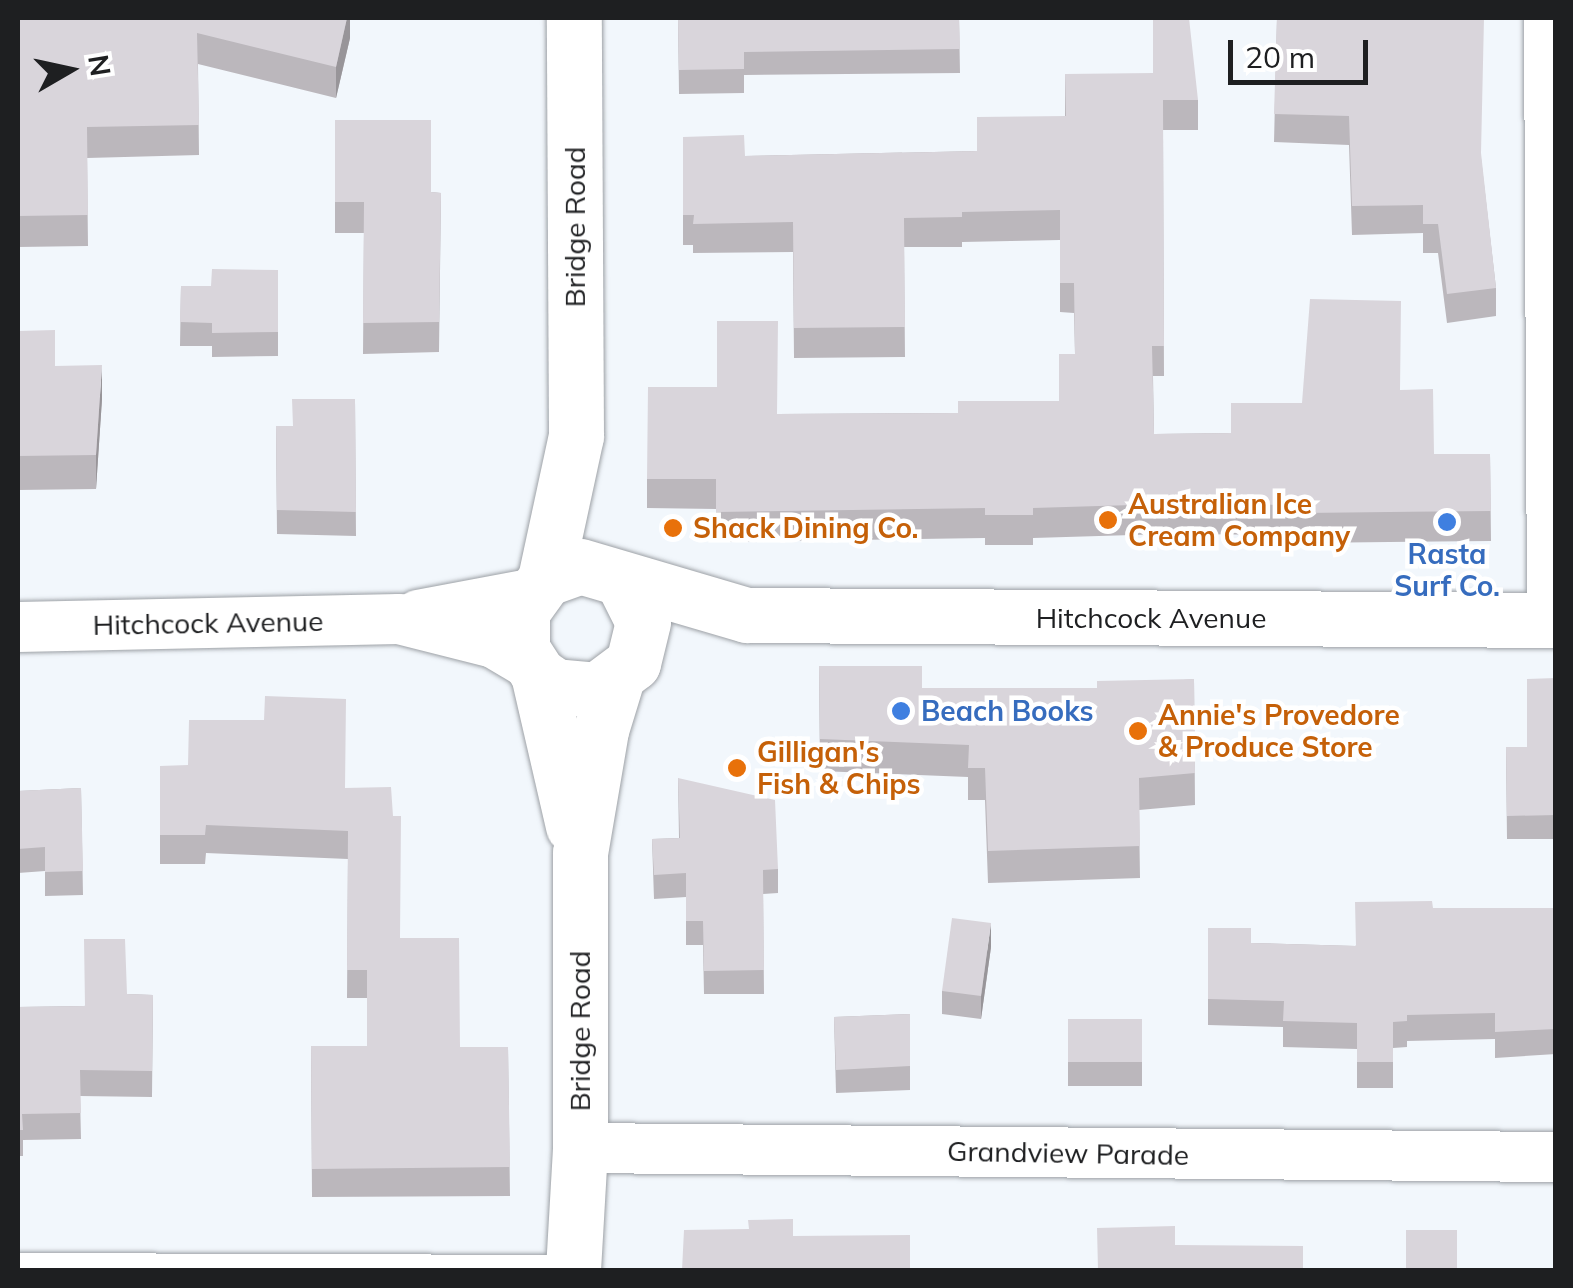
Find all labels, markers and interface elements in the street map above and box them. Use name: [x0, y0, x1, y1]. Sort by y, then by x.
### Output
north arrow: [20, 20, 120, 120]
scale bar: [1233, 20, 1373, 82]
text: 20 m: [1245, 38, 1315, 76]
text: N: [81, 52, 119, 78]
street label: Bridge Road: [558, 147, 592, 307]
place label: Australian Ice Cream Company: [1128, 487, 1350, 553]
marker: Australian Ice Cream Company: [1097, 509, 1119, 531]
place label: Shack Dining Co.: [693, 511, 919, 545]
marker: Rasta Surf Co.: [1436, 511, 1458, 533]
marker: Shack Dining Co.: [662, 517, 684, 539]
place label: Rasta Surf Co.: [1394, 537, 1500, 603]
street label: Hitchcock Avenue: [1036, 601, 1266, 635]
street label: Hitchcock Avenue: [92, 604, 324, 642]
place label: Beach Books: [921, 694, 1093, 728]
place label: Annie's Provedore & Produce Store: [1158, 698, 1400, 764]
marker: Beach Books: [890, 700, 912, 722]
marker: Annie's Provedore & Produce Store: [1127, 720, 1149, 742]
place label: Gilligan's Fish & Chips: [757, 735, 921, 801]
marker: Gilligan's Fish & Chips: [726, 757, 748, 779]
street label: Bridge Road: [563, 951, 597, 1111]
street label: Grandview Parade: [947, 1134, 1189, 1172]

